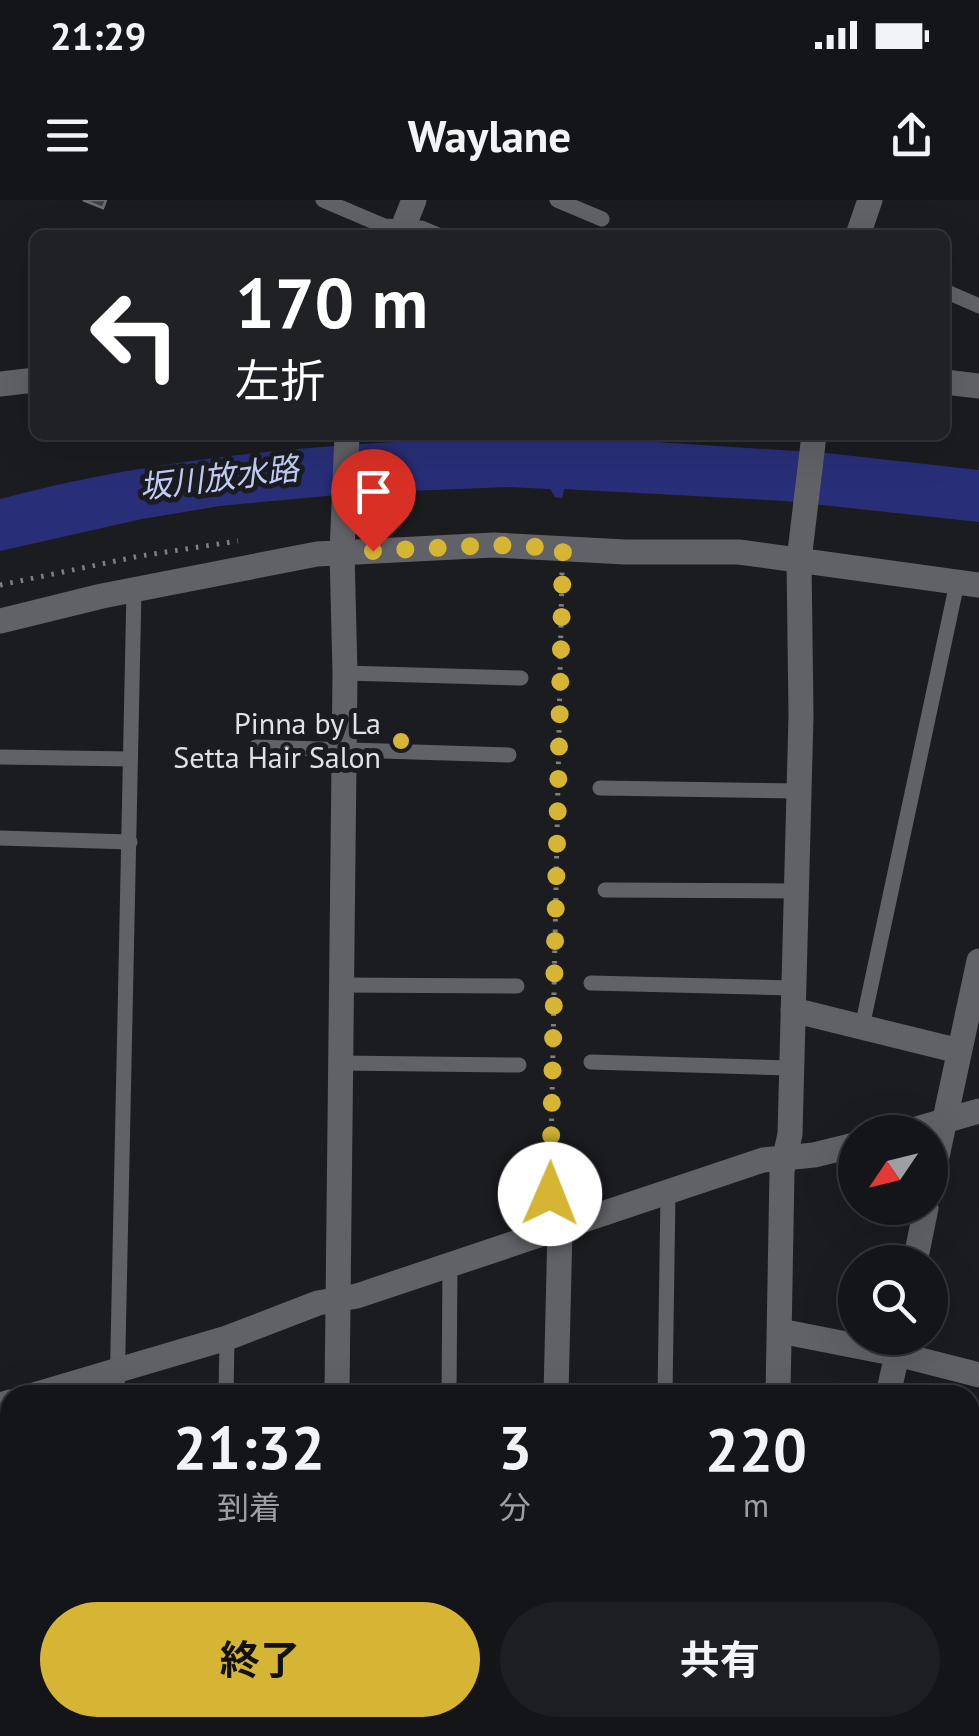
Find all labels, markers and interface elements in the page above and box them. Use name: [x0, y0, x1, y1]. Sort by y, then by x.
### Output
text: 21:29: [50, 11, 146, 60]
text: Waylane: [408, 106, 571, 164]
icon: menu: [40, 108, 95, 163]
icon: share: [884, 108, 939, 163]
text: 170 m: [235, 257, 428, 347]
icon: left: [70, 270, 200, 400]
text: 左折: [235, 351, 325, 409]
water label: 坂川放水路: [137, 446, 304, 508]
pin: [331, 449, 416, 552]
icon: arrive: [346, 464, 401, 519]
place label: Pinna by La Setta Hair Salon: [173, 703, 381, 776]
marker: Pinna by La Setta Hair Salon: [390, 730, 412, 752]
north arrow: [838, 1115, 948, 1225]
map controls: [838, 1115, 948, 1355]
position arrow: [498, 1142, 602, 1246]
button: search: [838, 1245, 948, 1355]
text: 21:32: [173, 1408, 325, 1486]
text: 3: [498, 1408, 532, 1486]
text: 220: [705, 1410, 807, 1488]
text: m: [743, 1484, 769, 1526]
text: 到着: [217, 1486, 281, 1528]
text: 分: [499, 1486, 531, 1528]
button: 終了: [40, 1602, 480, 1717]
button: 共有: [500, 1602, 940, 1717]

